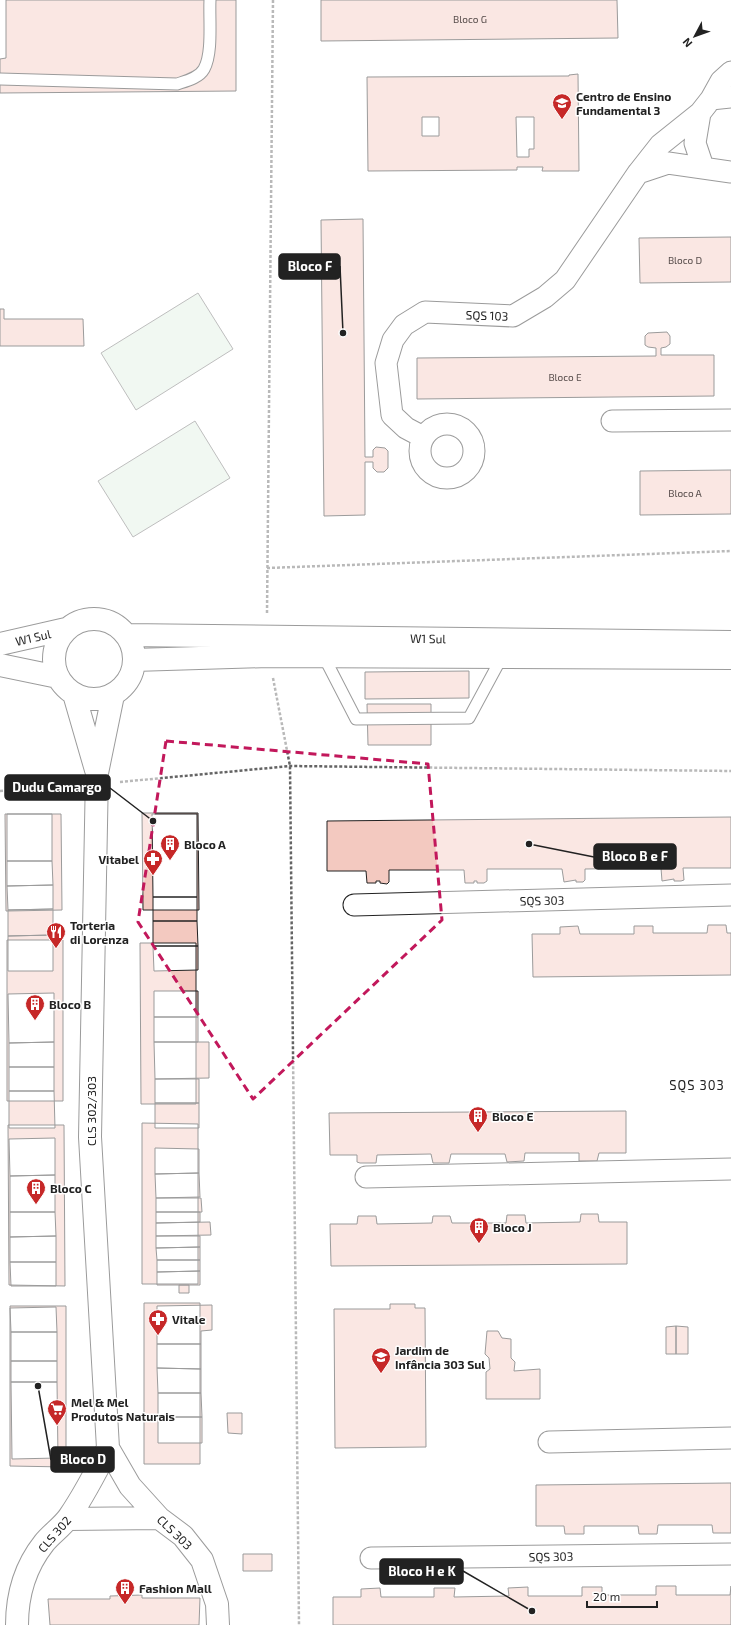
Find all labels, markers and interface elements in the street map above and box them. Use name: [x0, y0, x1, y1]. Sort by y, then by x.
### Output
house number: Bloco G: [453, 13, 487, 25]
north arrow: [675, 16, 715, 56]
text: N: [680, 36, 695, 50]
place label: Centro de Ensino Fundamental 3: [576, 89, 671, 117]
school or university icon: Centro de Ensino Fundamental 3: [551, 92, 573, 120]
callout: Bloco F: [279, 254, 340, 279]
house number: Bloco D: [668, 254, 702, 266]
text: Bloco F: [288, 258, 332, 274]
street label: SQS 103: [465, 307, 509, 324]
house number: Bloco E: [548, 371, 582, 383]
house number: Bloco A: [668, 487, 703, 499]
street label: W1 Sul: [14, 626, 53, 648]
street label: W1 Sul: [410, 631, 447, 645]
callout: Dudu Camargo: [5, 775, 110, 800]
text: Dudu Camargo: [12, 779, 102, 795]
building icon: Bloco A: [159, 833, 181, 861]
place label: Bloco A: [184, 837, 226, 851]
callout: Bloco B e F: [594, 844, 676, 869]
pharmacy icon: Vitabel: [142, 848, 164, 876]
text: Bloco B e F: [602, 848, 668, 864]
place label: Vitabel: [98, 852, 139, 866]
street label: SQS 303: [520, 893, 565, 908]
place label: Torteria di Lorenza: [70, 918, 129, 946]
restaurant icon: Torteria di Lorenza: [45, 921, 67, 949]
building icon: Bloco B: [24, 993, 46, 1021]
place label: Bloco B: [49, 997, 91, 1011]
street label: CLS 302/303: [84, 1076, 98, 1146]
district label: SQS 303: [669, 1077, 725, 1093]
building icon: Bloco E: [467, 1105, 489, 1133]
place label: Bloco E: [492, 1109, 533, 1123]
building icon: Bloco C: [25, 1177, 47, 1205]
place label: Bloco C: [50, 1181, 91, 1195]
building icon: Bloco J: [468, 1216, 490, 1244]
place label: Bloco J: [493, 1220, 532, 1234]
pharmacy icon: Vitale: [147, 1308, 169, 1336]
place label: Vitale: [172, 1312, 206, 1326]
place label: Jardim de Infância 303 Sul: [395, 1343, 485, 1371]
school or university icon: Jardim de Infância 303 Sul: [370, 1346, 392, 1374]
place label: Mel & Mel Produtos Naturais: [71, 1395, 175, 1423]
supermarket icon: Mel & Mel Produtos Naturais: [46, 1398, 68, 1426]
callout: Bloco D: [51, 1447, 114, 1472]
text: Bloco D: [60, 1451, 106, 1467]
street label: CLS 303: [155, 1512, 195, 1552]
street label: CLS 302: [35, 1513, 74, 1555]
street label: SQS 303: [529, 1549, 574, 1564]
callout: Bloco H e K: [380, 1559, 463, 1584]
text: Bloco H e K: [388, 1563, 456, 1579]
building icon: Fashion Mall: [114, 1577, 136, 1605]
place label: Fashion Mall: [139, 1581, 212, 1595]
scale bar: [587, 1583, 657, 1609]
text: 20 m: [593, 1589, 620, 1603]

